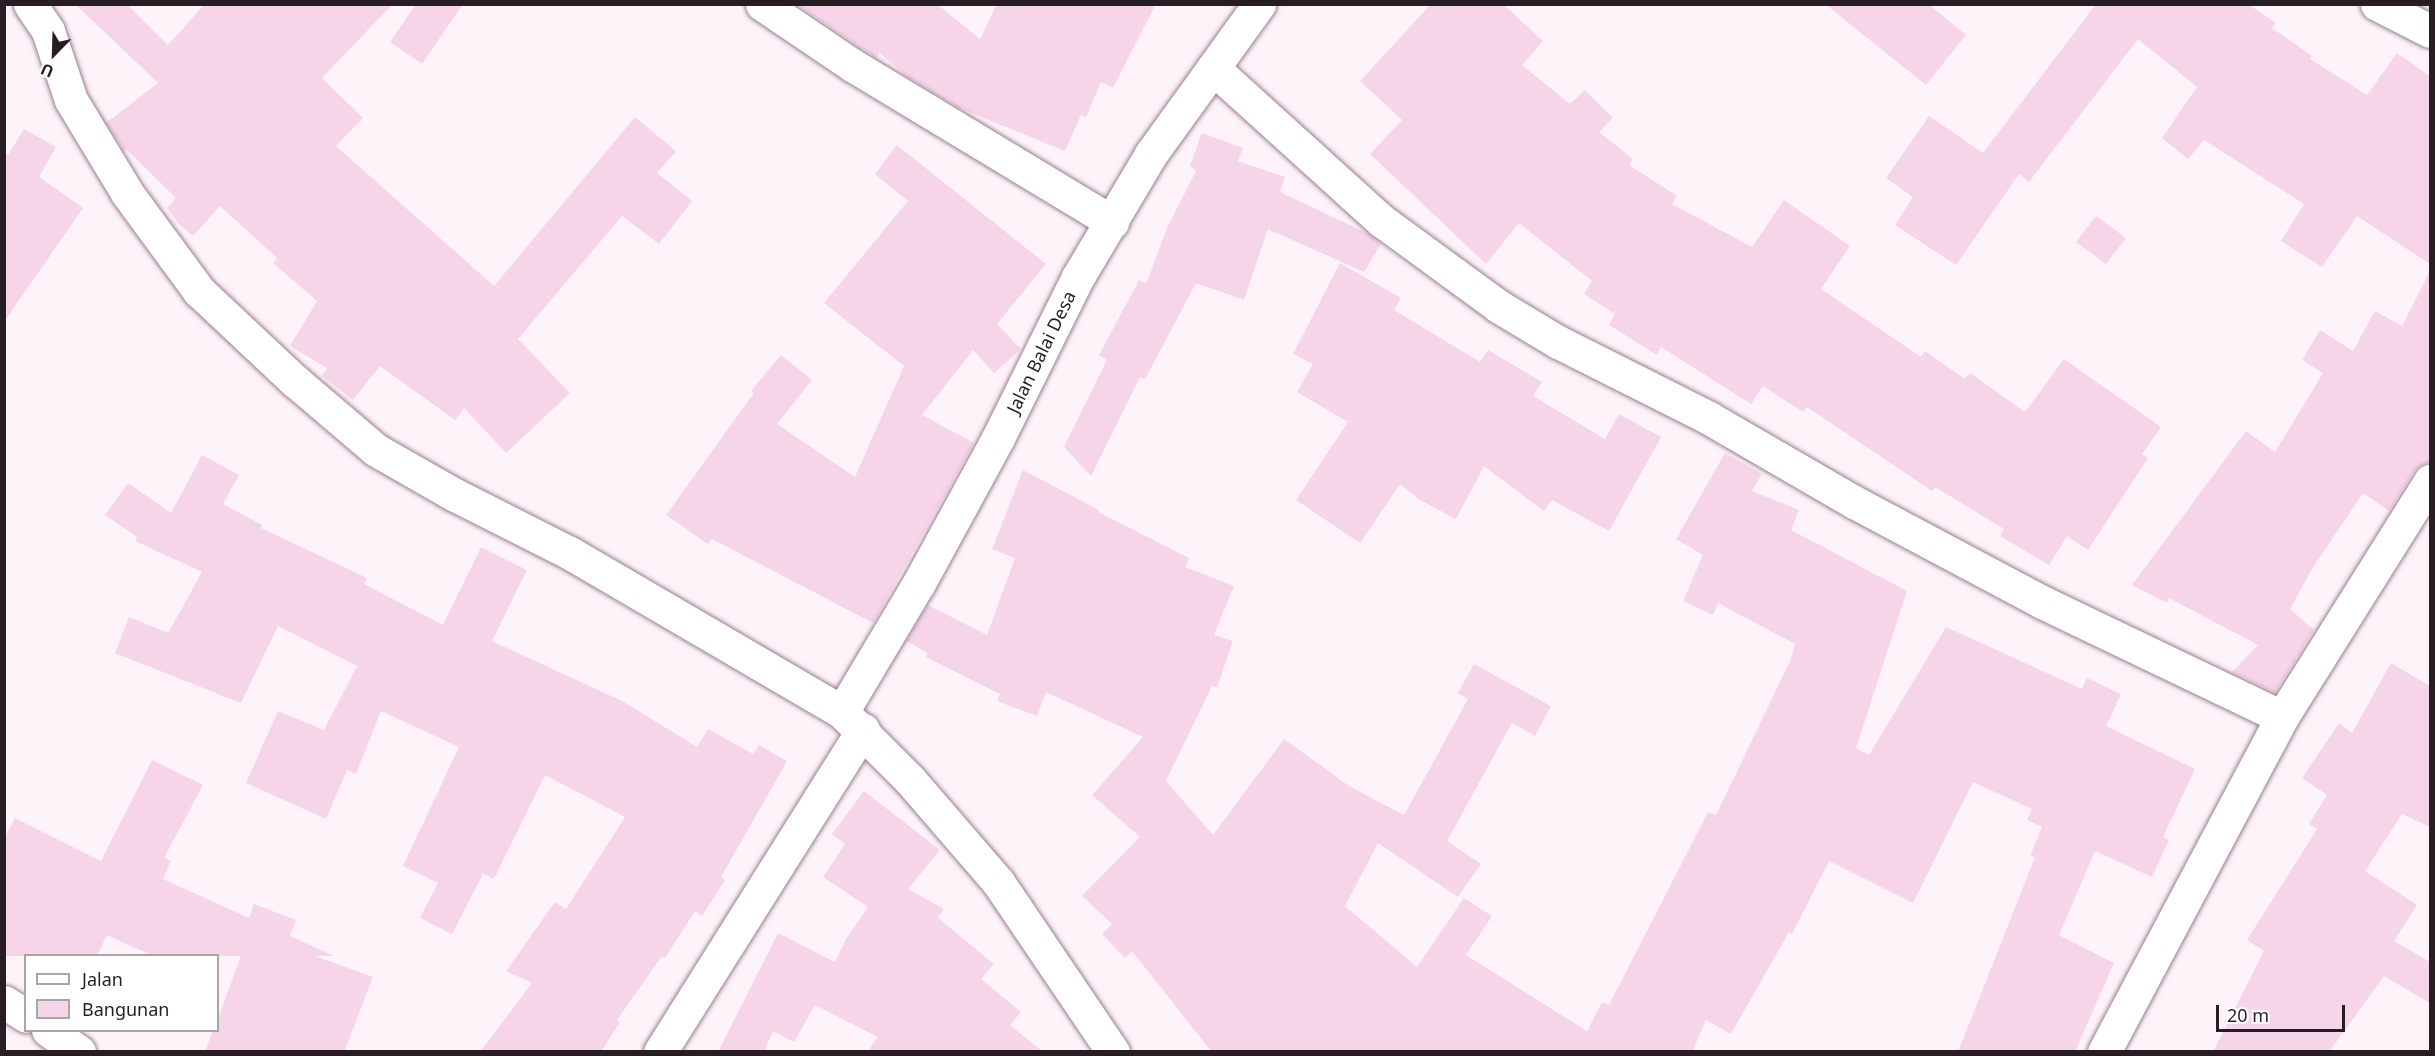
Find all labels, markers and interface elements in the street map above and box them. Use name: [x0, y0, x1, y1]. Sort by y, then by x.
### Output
north arrow: [24, 24, 84, 84]
text: U: [37, 58, 57, 83]
street label: Jalan Balai Desa: [1002, 287, 1080, 417]
legend: [24, 954, 219, 1032]
text: Jalan: [82, 967, 123, 991]
scale bar: [2219, 993, 2348, 1031]
text: Bangunan: [82, 997, 169, 1021]
text: 20 m: [2227, 1003, 2269, 1027]

